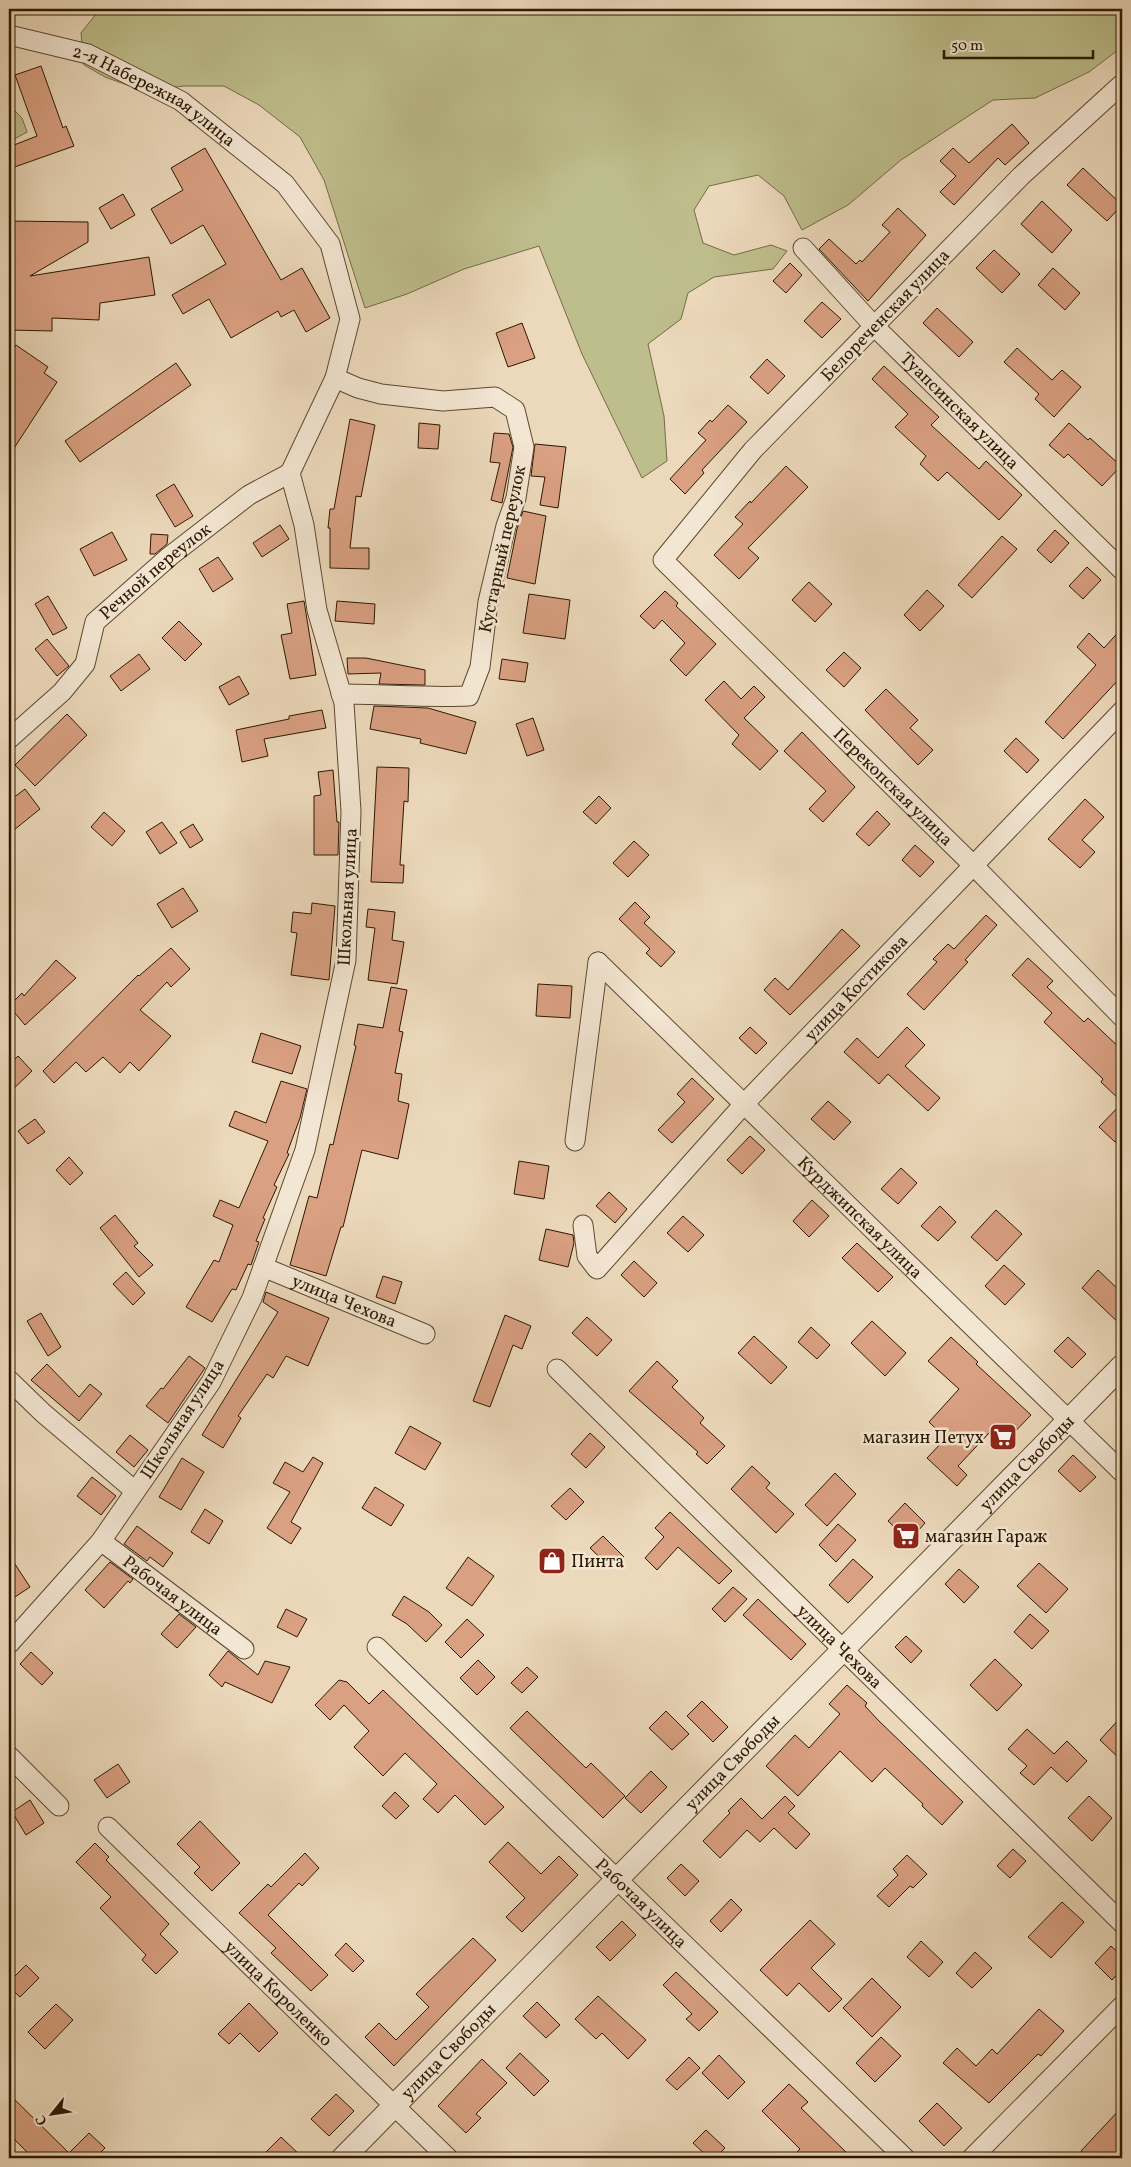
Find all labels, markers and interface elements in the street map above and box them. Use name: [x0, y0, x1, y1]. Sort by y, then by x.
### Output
scale bar: [944, 28, 1092, 60]
text: 50 m: [951, 36, 983, 57]
street label: 2-я Набережная улица: [70, 40, 240, 154]
street label: Белореченская улица: [816, 244, 956, 388]
street label: Туапсинская улица: [894, 347, 1024, 476]
street label: Кустарный переулок: [474, 463, 534, 635]
street label: Речной переулок: [95, 517, 217, 627]
street label: Перекопская улица: [827, 723, 958, 852]
street label: Школьная улица: [332, 827, 365, 967]
street label: улица Костикова: [799, 930, 914, 1048]
street label: Курджипская улица: [791, 1151, 928, 1285]
street label: улица Чехова: [287, 1269, 400, 1335]
street label: Школьная улица: [135, 1355, 231, 1485]
street label: улица Свободы: [975, 1410, 1081, 1518]
supermarket icon: магазин Петух: [988, 1422, 1018, 1452]
place label: магазин Петух: [863, 1426, 984, 1451]
supermarket icon: магазин Гараж: [891, 1521, 921, 1551]
place label: магазин Гараж: [925, 1525, 1047, 1550]
shop icon: Пинта: [537, 1546, 567, 1576]
street label: Рабочая улица: [117, 1550, 227, 1643]
place label: Пинта: [571, 1550, 624, 1575]
street label: улица Чехова: [790, 1599, 887, 1695]
street label: улица Свободы: [680, 1709, 787, 1817]
street label: Рабочая улица: [589, 1853, 692, 1955]
street label: улица Короленко: [218, 1935, 337, 2053]
street label: улица Свободы: [396, 1998, 503, 2106]
north arrow: [28, 2090, 78, 2140]
text: С: [32, 2111, 53, 2128]

